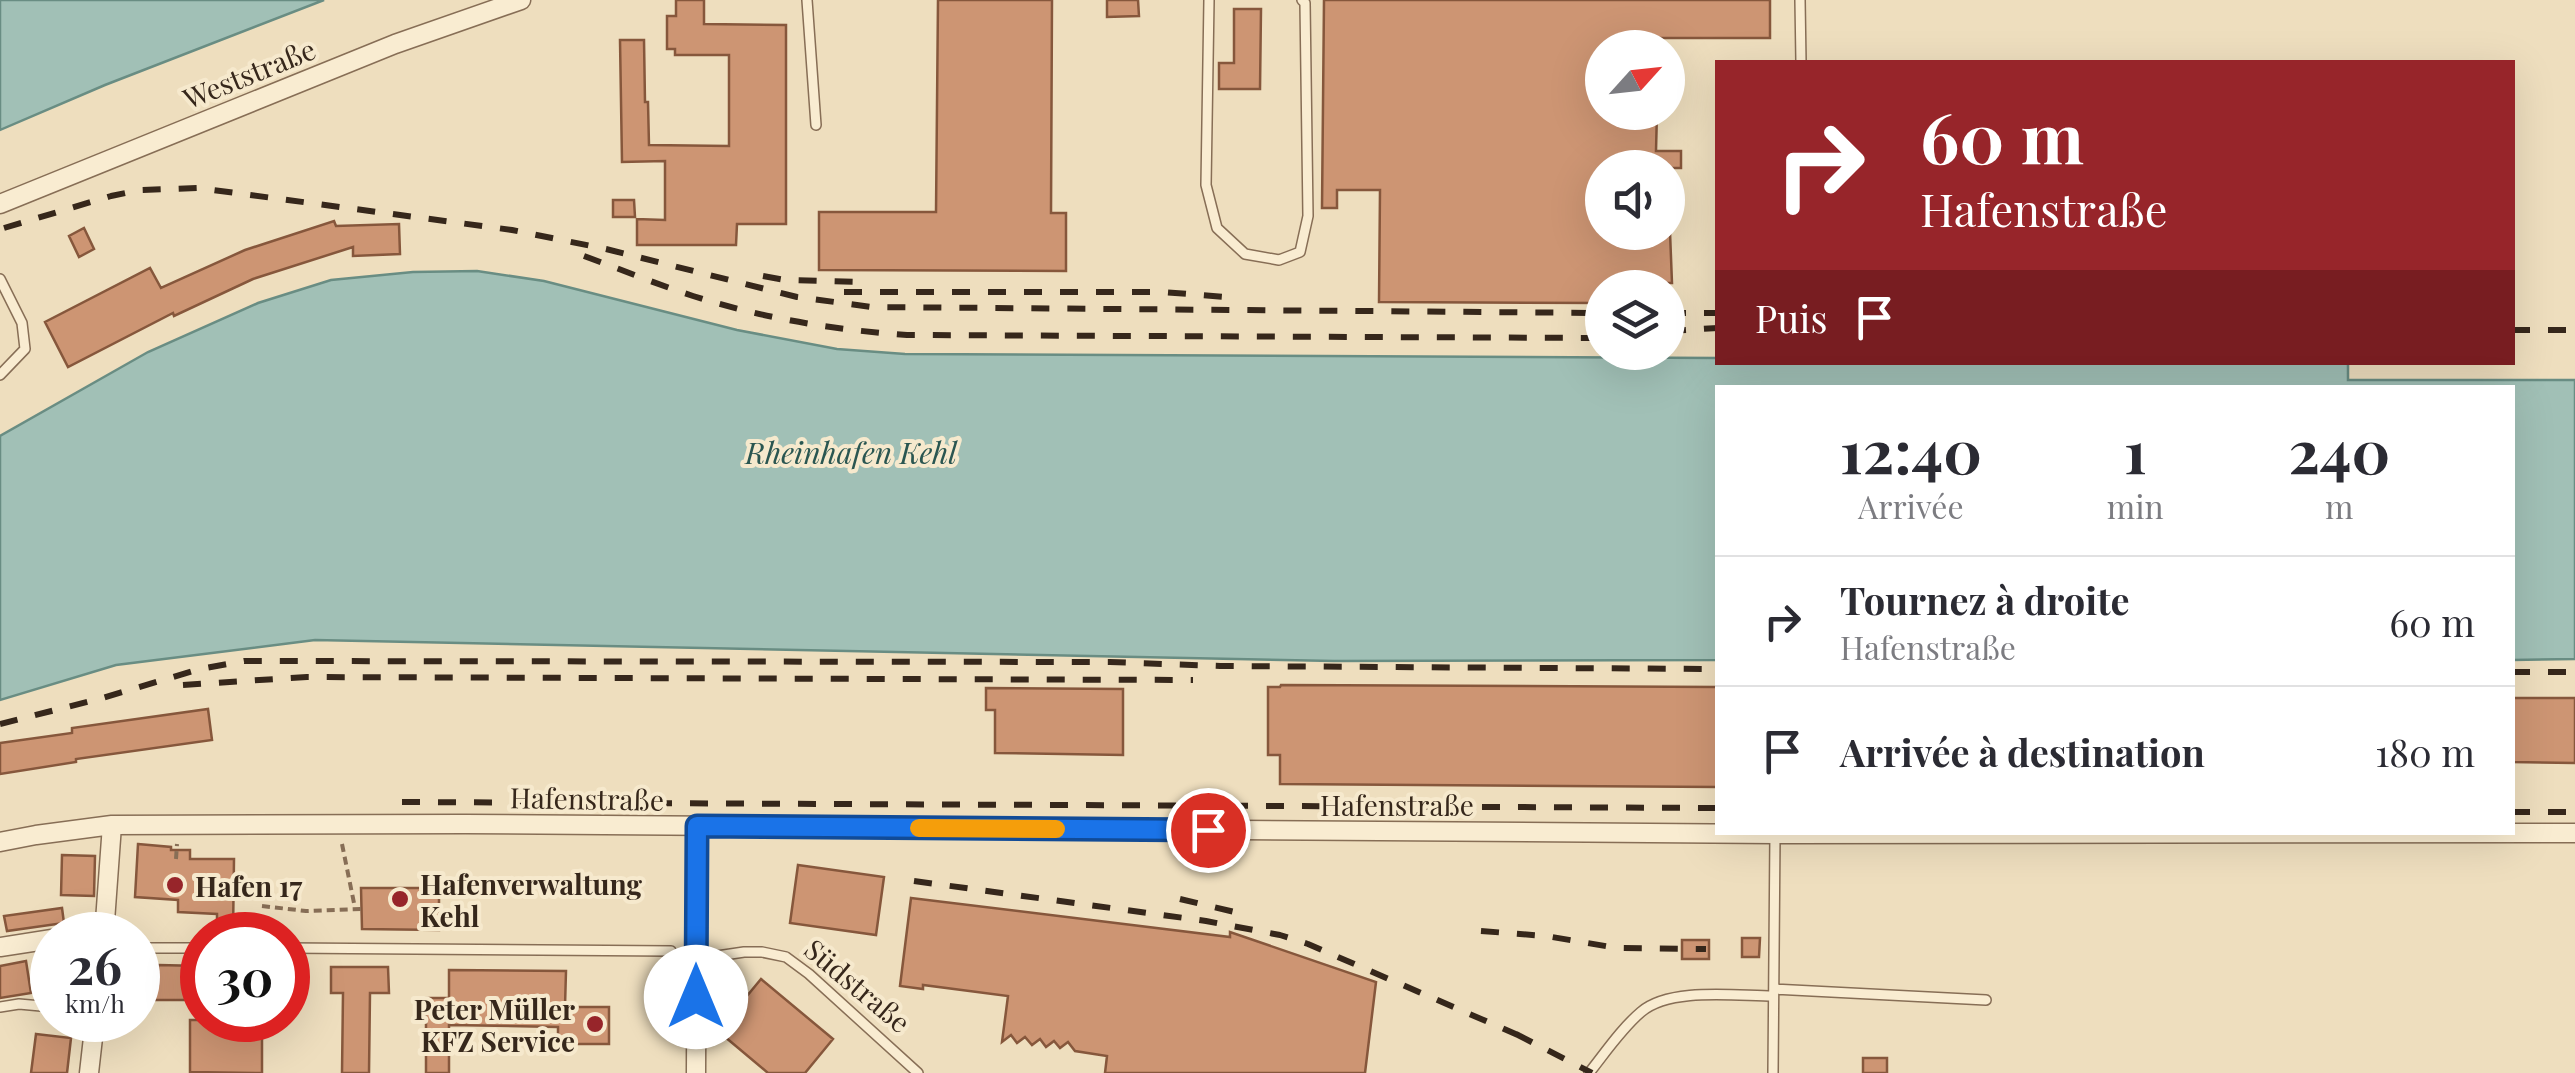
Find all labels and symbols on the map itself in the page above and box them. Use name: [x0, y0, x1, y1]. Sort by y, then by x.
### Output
street label: Weststraße: [177, 30, 321, 117]
north arrow: [1585, 30, 1685, 130]
water label: Rheinhafen Kehl: [744, 432, 958, 472]
street label: Hafenstraße: [510, 778, 664, 818]
street label: Hafenstraße: [1320, 786, 1474, 823]
pin: [1166, 788, 1251, 873]
place label: Hafenverwaltung Kehl: [420, 865, 642, 934]
place label: Hafen 17: [195, 867, 302, 904]
marker: Hafen 17: [164, 874, 186, 896]
marker: Hafenverwaltung Kehl: [389, 888, 411, 910]
speed limit sign: 30: [180, 912, 310, 1042]
street label: Südstraße: [797, 930, 919, 1040]
position arrow: [644, 945, 748, 1049]
place label: Peter Müller KFZ Service: [414, 990, 575, 1059]
marker: Peter Müller KFZ Service: [584, 1013, 606, 1035]

